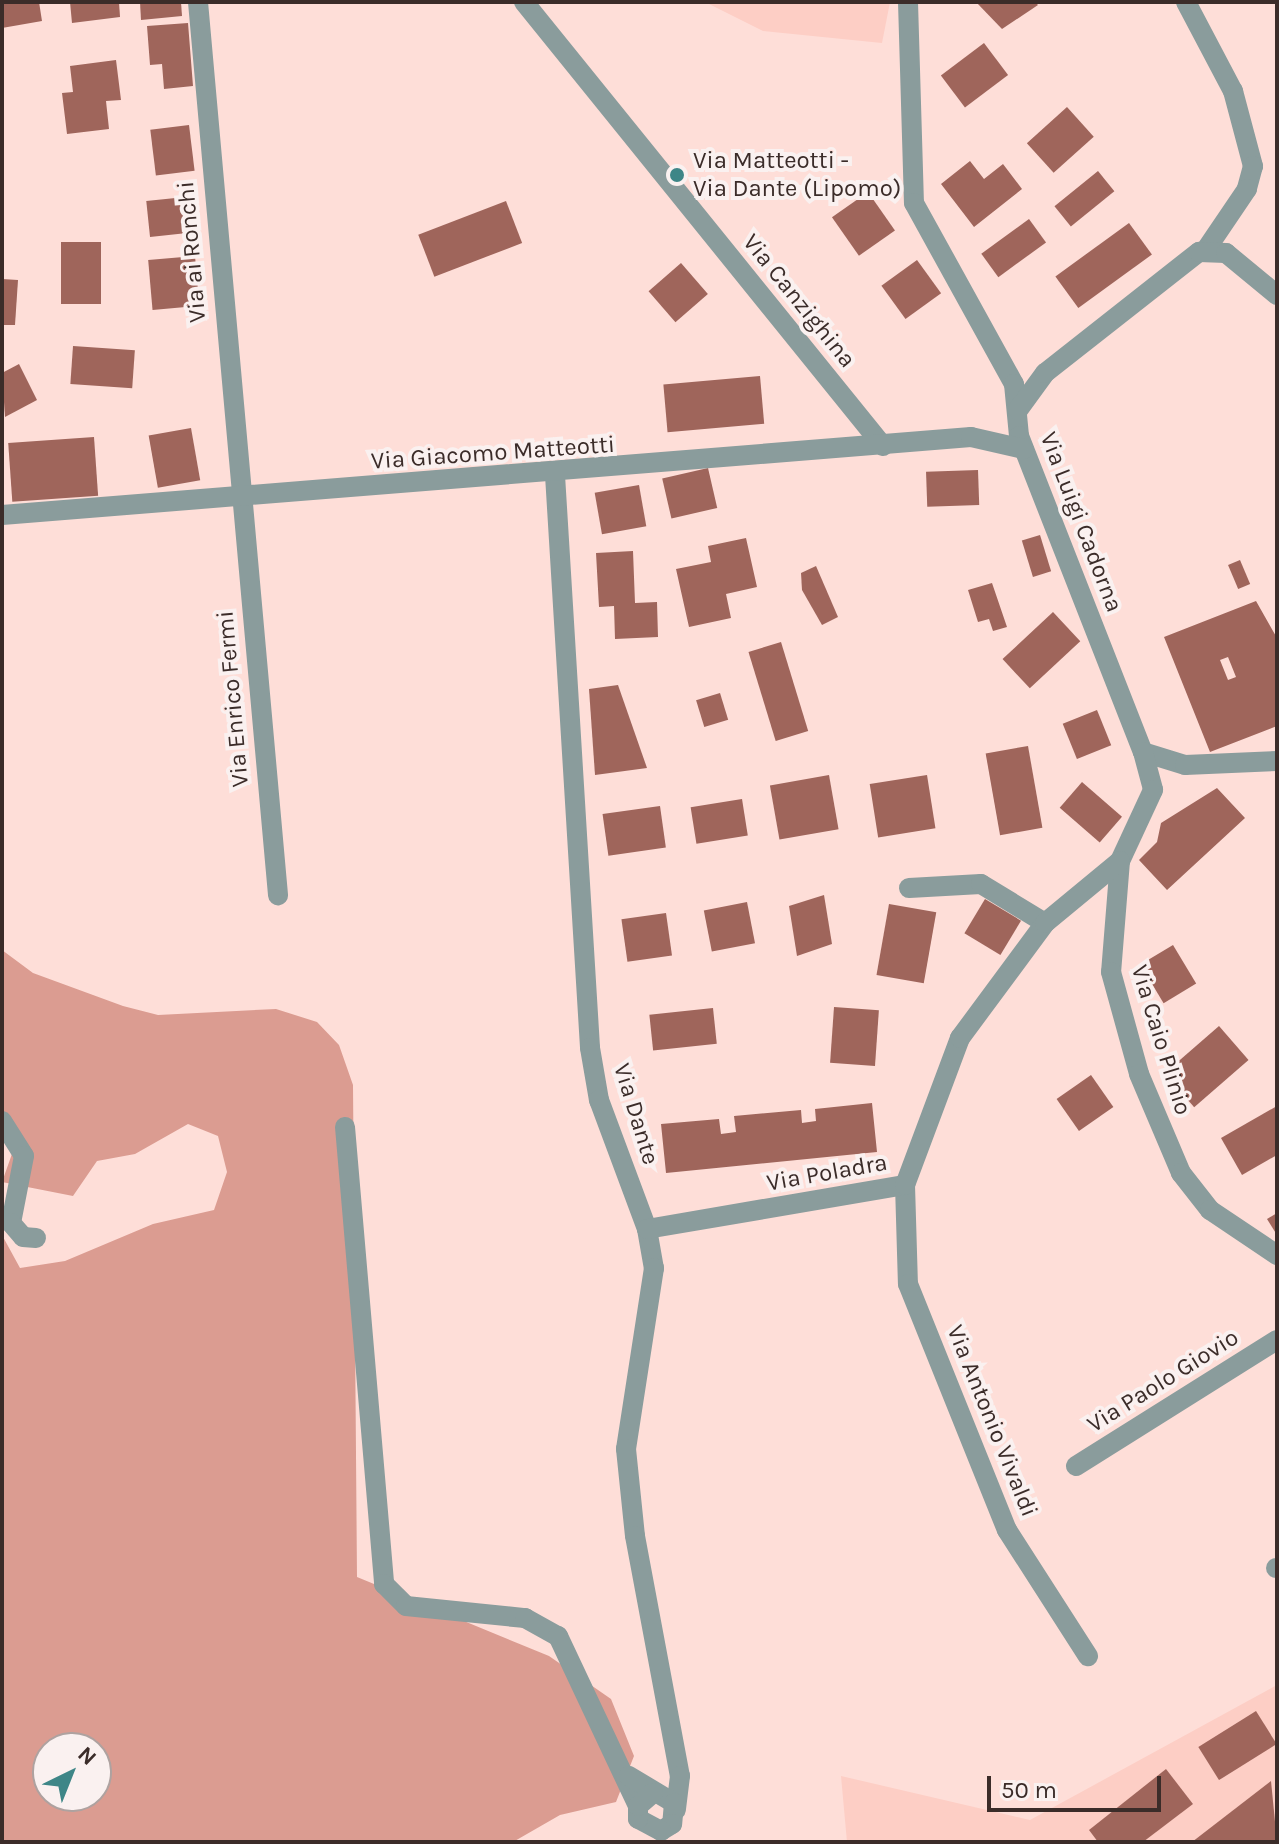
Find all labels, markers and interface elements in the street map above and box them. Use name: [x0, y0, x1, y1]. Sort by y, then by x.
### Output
place label: Via Matteotti - Via Dante (Lipomo): [693, 147, 901, 203]
marker: Via Matteotti - Via Dante (Lipomo): [668, 166, 686, 184]
street label: Via ai Ronchi: [171, 180, 213, 324]
street label: Via Canzighina: [736, 228, 862, 374]
street label: Via Luigi Cadorna: [1033, 428, 1129, 616]
street label: Via Giacomo Matteotti: [370, 430, 616, 476]
street label: Via Enrico Fermi: [211, 610, 255, 788]
street label: Via Caio Plinio: [1125, 962, 1197, 1118]
street label: Via Dante: [607, 1060, 665, 1168]
street label: Via Poladra: [764, 1148, 890, 1198]
street label: Via Antonio Vivaldi: [940, 1321, 1044, 1521]
street label: Via Paolo Giovio: [1082, 1323, 1244, 1439]
north arrow: [32, 1732, 112, 1812]
text: N: [72, 1741, 102, 1771]
scale bar: [991, 1760, 1165, 1810]
text: 50 m: [1001, 1776, 1057, 1804]

